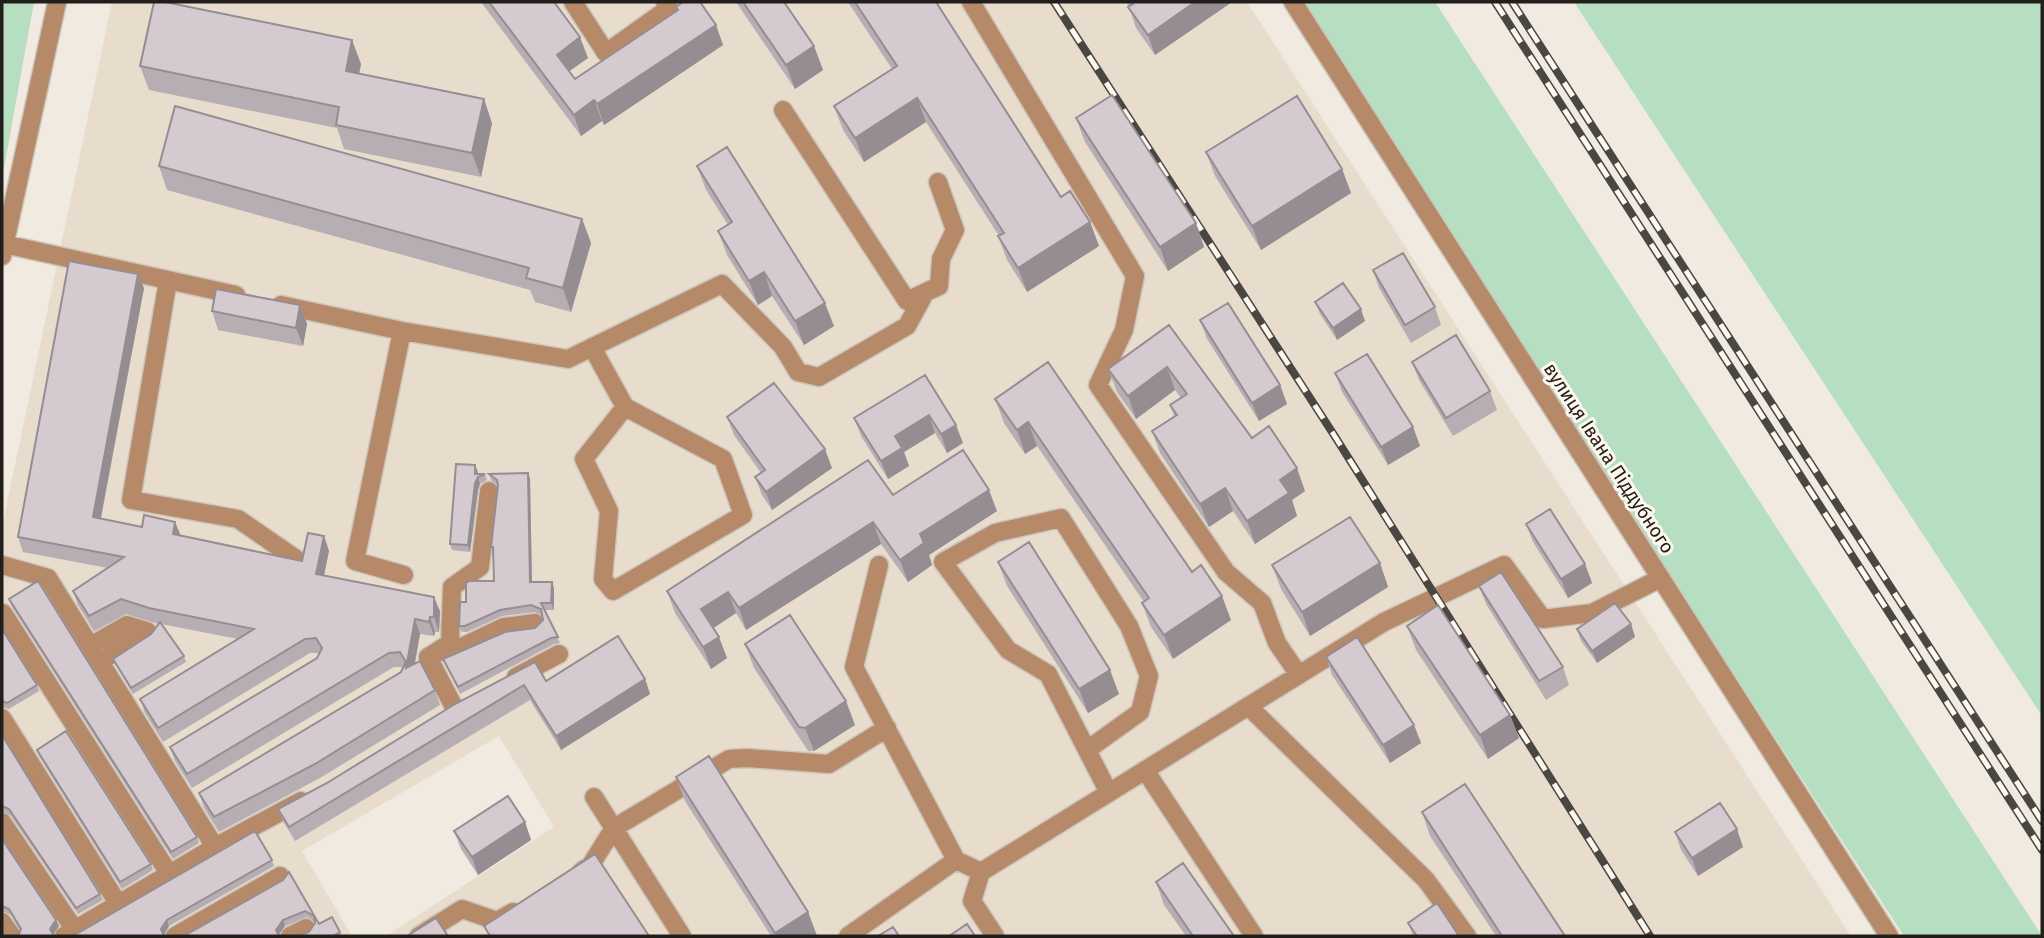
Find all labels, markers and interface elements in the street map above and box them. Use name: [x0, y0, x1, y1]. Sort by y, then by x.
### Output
street label: вулиця Івана Піддубного: [1539, 358, 1679, 558]

